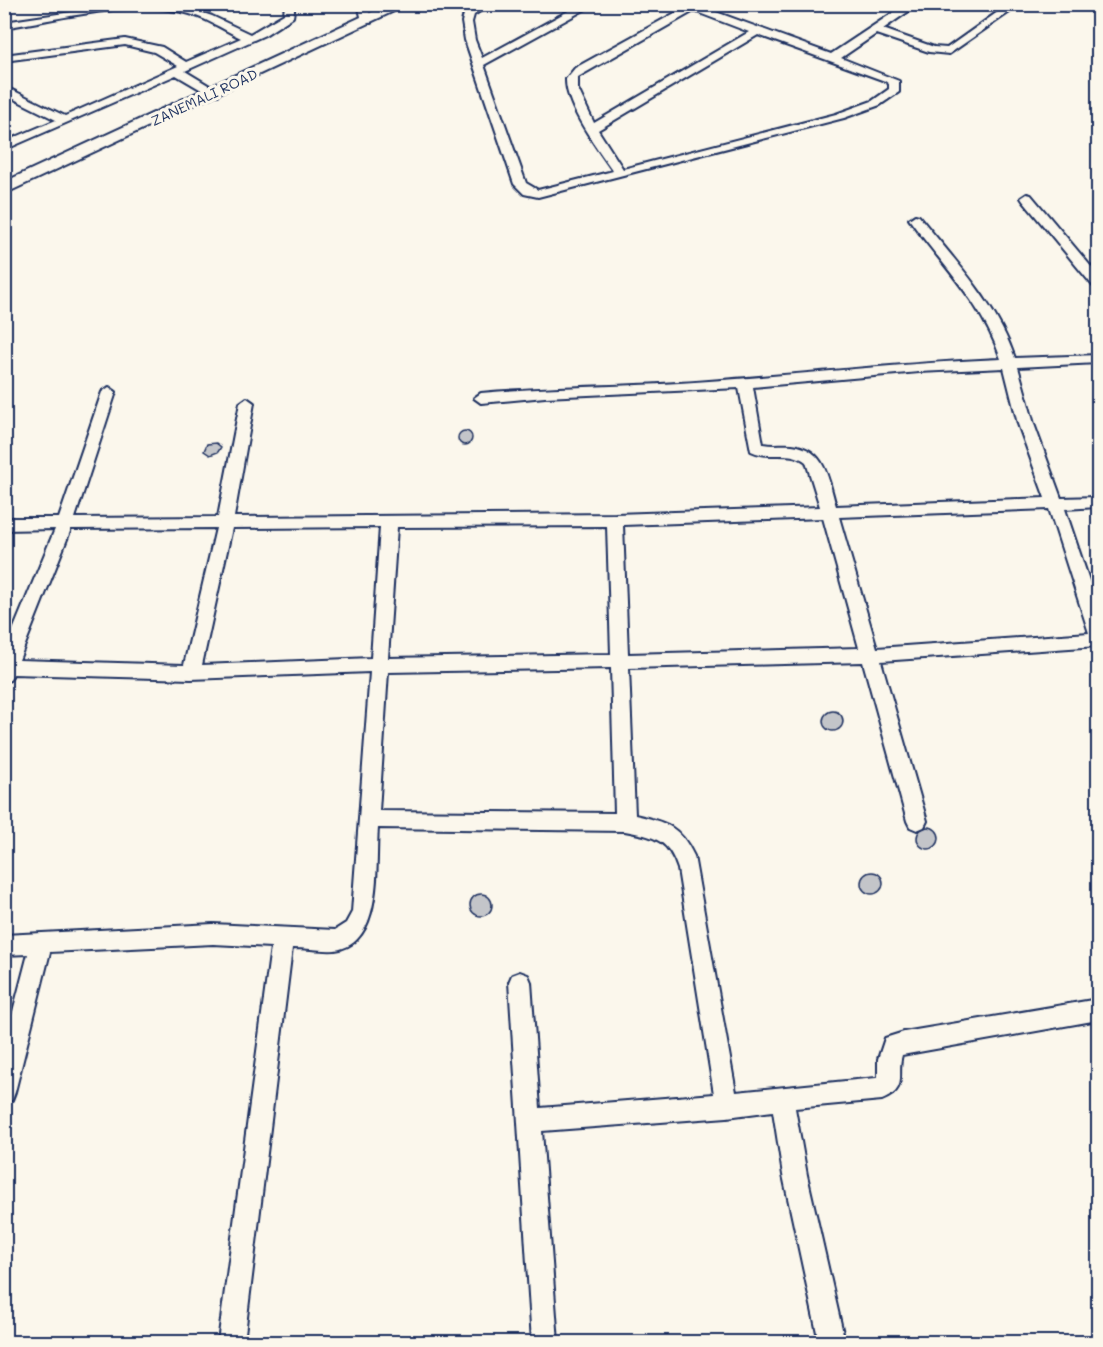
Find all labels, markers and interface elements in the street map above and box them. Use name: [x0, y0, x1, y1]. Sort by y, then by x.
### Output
street label: ZANEMALI ROAD: [148, 64, 260, 130]

